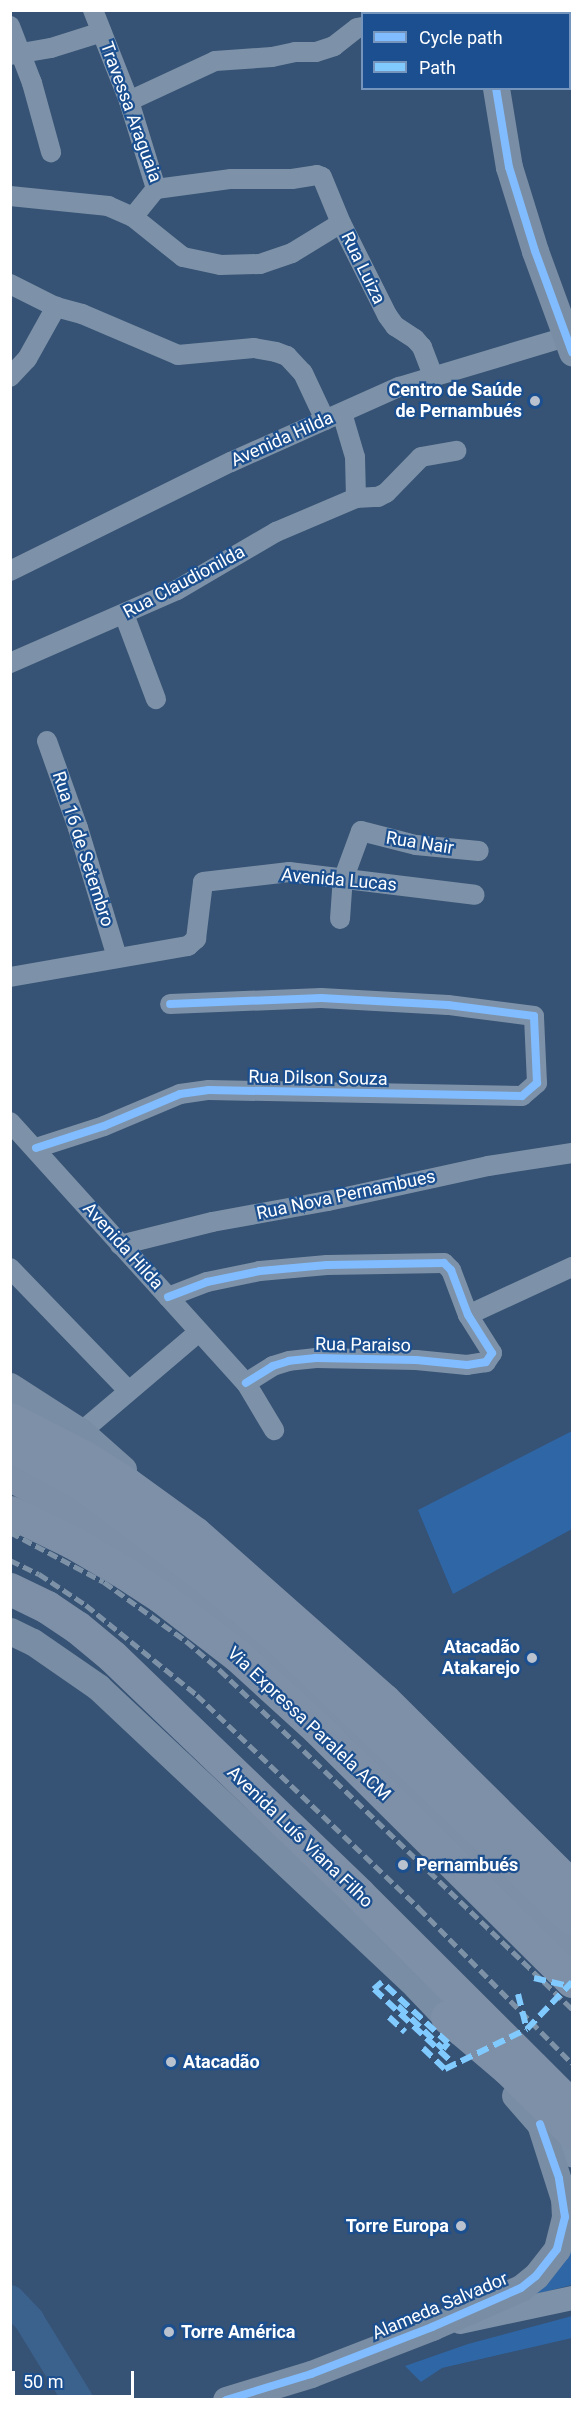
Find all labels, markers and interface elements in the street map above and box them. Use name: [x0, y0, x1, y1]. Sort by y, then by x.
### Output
legend: [361, 12, 571, 90]
text: Cycle path: [419, 27, 503, 48]
street label: Travessa Araguaia: [96, 39, 166, 185]
text: Path: [419, 57, 456, 78]
street label: Rua Luiza: [336, 228, 390, 308]
place label: Centro de Saúde de Pernambués: [388, 380, 522, 422]
marker: Centro de Saúde de Pernambués: [526, 392, 544, 410]
street label: Avenida Hilda: [227, 407, 337, 471]
street label: Rua Claudionilda: [120, 541, 248, 623]
street label: Rua 16 de Setembro: [48, 769, 118, 929]
street label: Rua Nair: [385, 827, 455, 859]
street label: Avenida Lucas: [280, 864, 398, 896]
street label: Rua Dilson Souza: [248, 1066, 388, 1090]
street label: Rua Nova Pernambues: [255, 1165, 437, 1225]
street label: Avenida Hilda: [78, 1198, 168, 1294]
street label: Rua Paraiso: [315, 1333, 411, 1357]
place label: Atacadão Atakarejo: [442, 1637, 520, 1680]
street label: Via Expressa Paralela ACM: [223, 1642, 395, 1806]
marker: Atacadão Atakarejo: [525, 1651, 539, 1665]
street label: Avenida Luís Viana Filho: [223, 1762, 377, 1912]
place label: Pernambués: [416, 1854, 518, 1876]
marker: Pernambués: [394, 1856, 412, 1874]
place label: Atacadão: [183, 2051, 260, 2073]
marker: Atacadão: [164, 2055, 178, 2069]
place label: Torre Europa: [346, 2215, 449, 2237]
marker: Torre Europa: [454, 2219, 468, 2233]
street label: Alameda Salvador: [369, 2268, 511, 2344]
place label: Torre América: [181, 2321, 295, 2343]
marker: Torre América: [162, 2325, 176, 2339]
scale bar: [15, 2359, 136, 2397]
text: 50 m: [23, 2371, 63, 2392]

